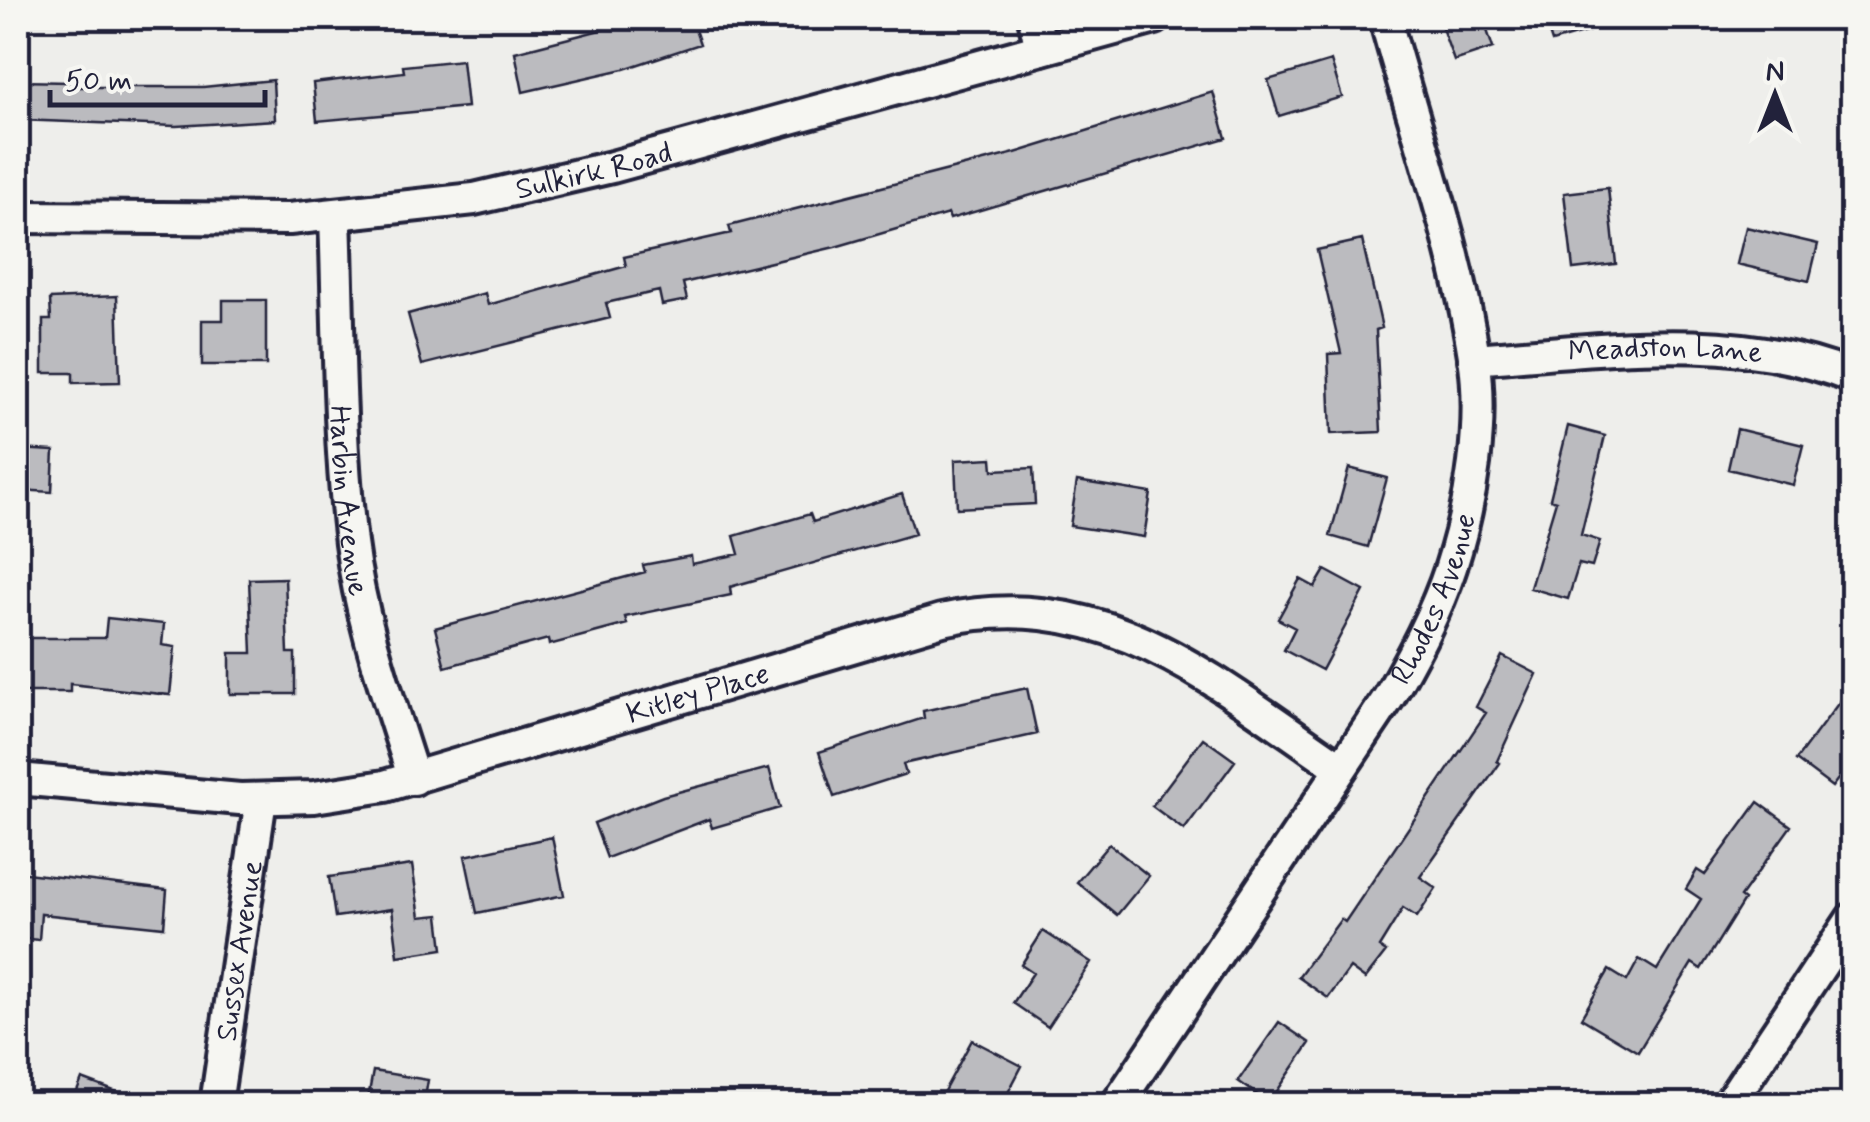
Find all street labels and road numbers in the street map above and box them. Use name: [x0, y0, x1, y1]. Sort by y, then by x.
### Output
street label: Sulkirk Road: [512, 133, 676, 210]
street label: Meadston Lane: [1567, 328, 1765, 373]
street label: Harbin Avenue: [320, 404, 378, 600]
street label: Rhodes Avenue: [1382, 510, 1486, 692]
street label: Kitley Place: [622, 655, 774, 734]
street label: Sussex Avenue: [208, 858, 273, 1044]

